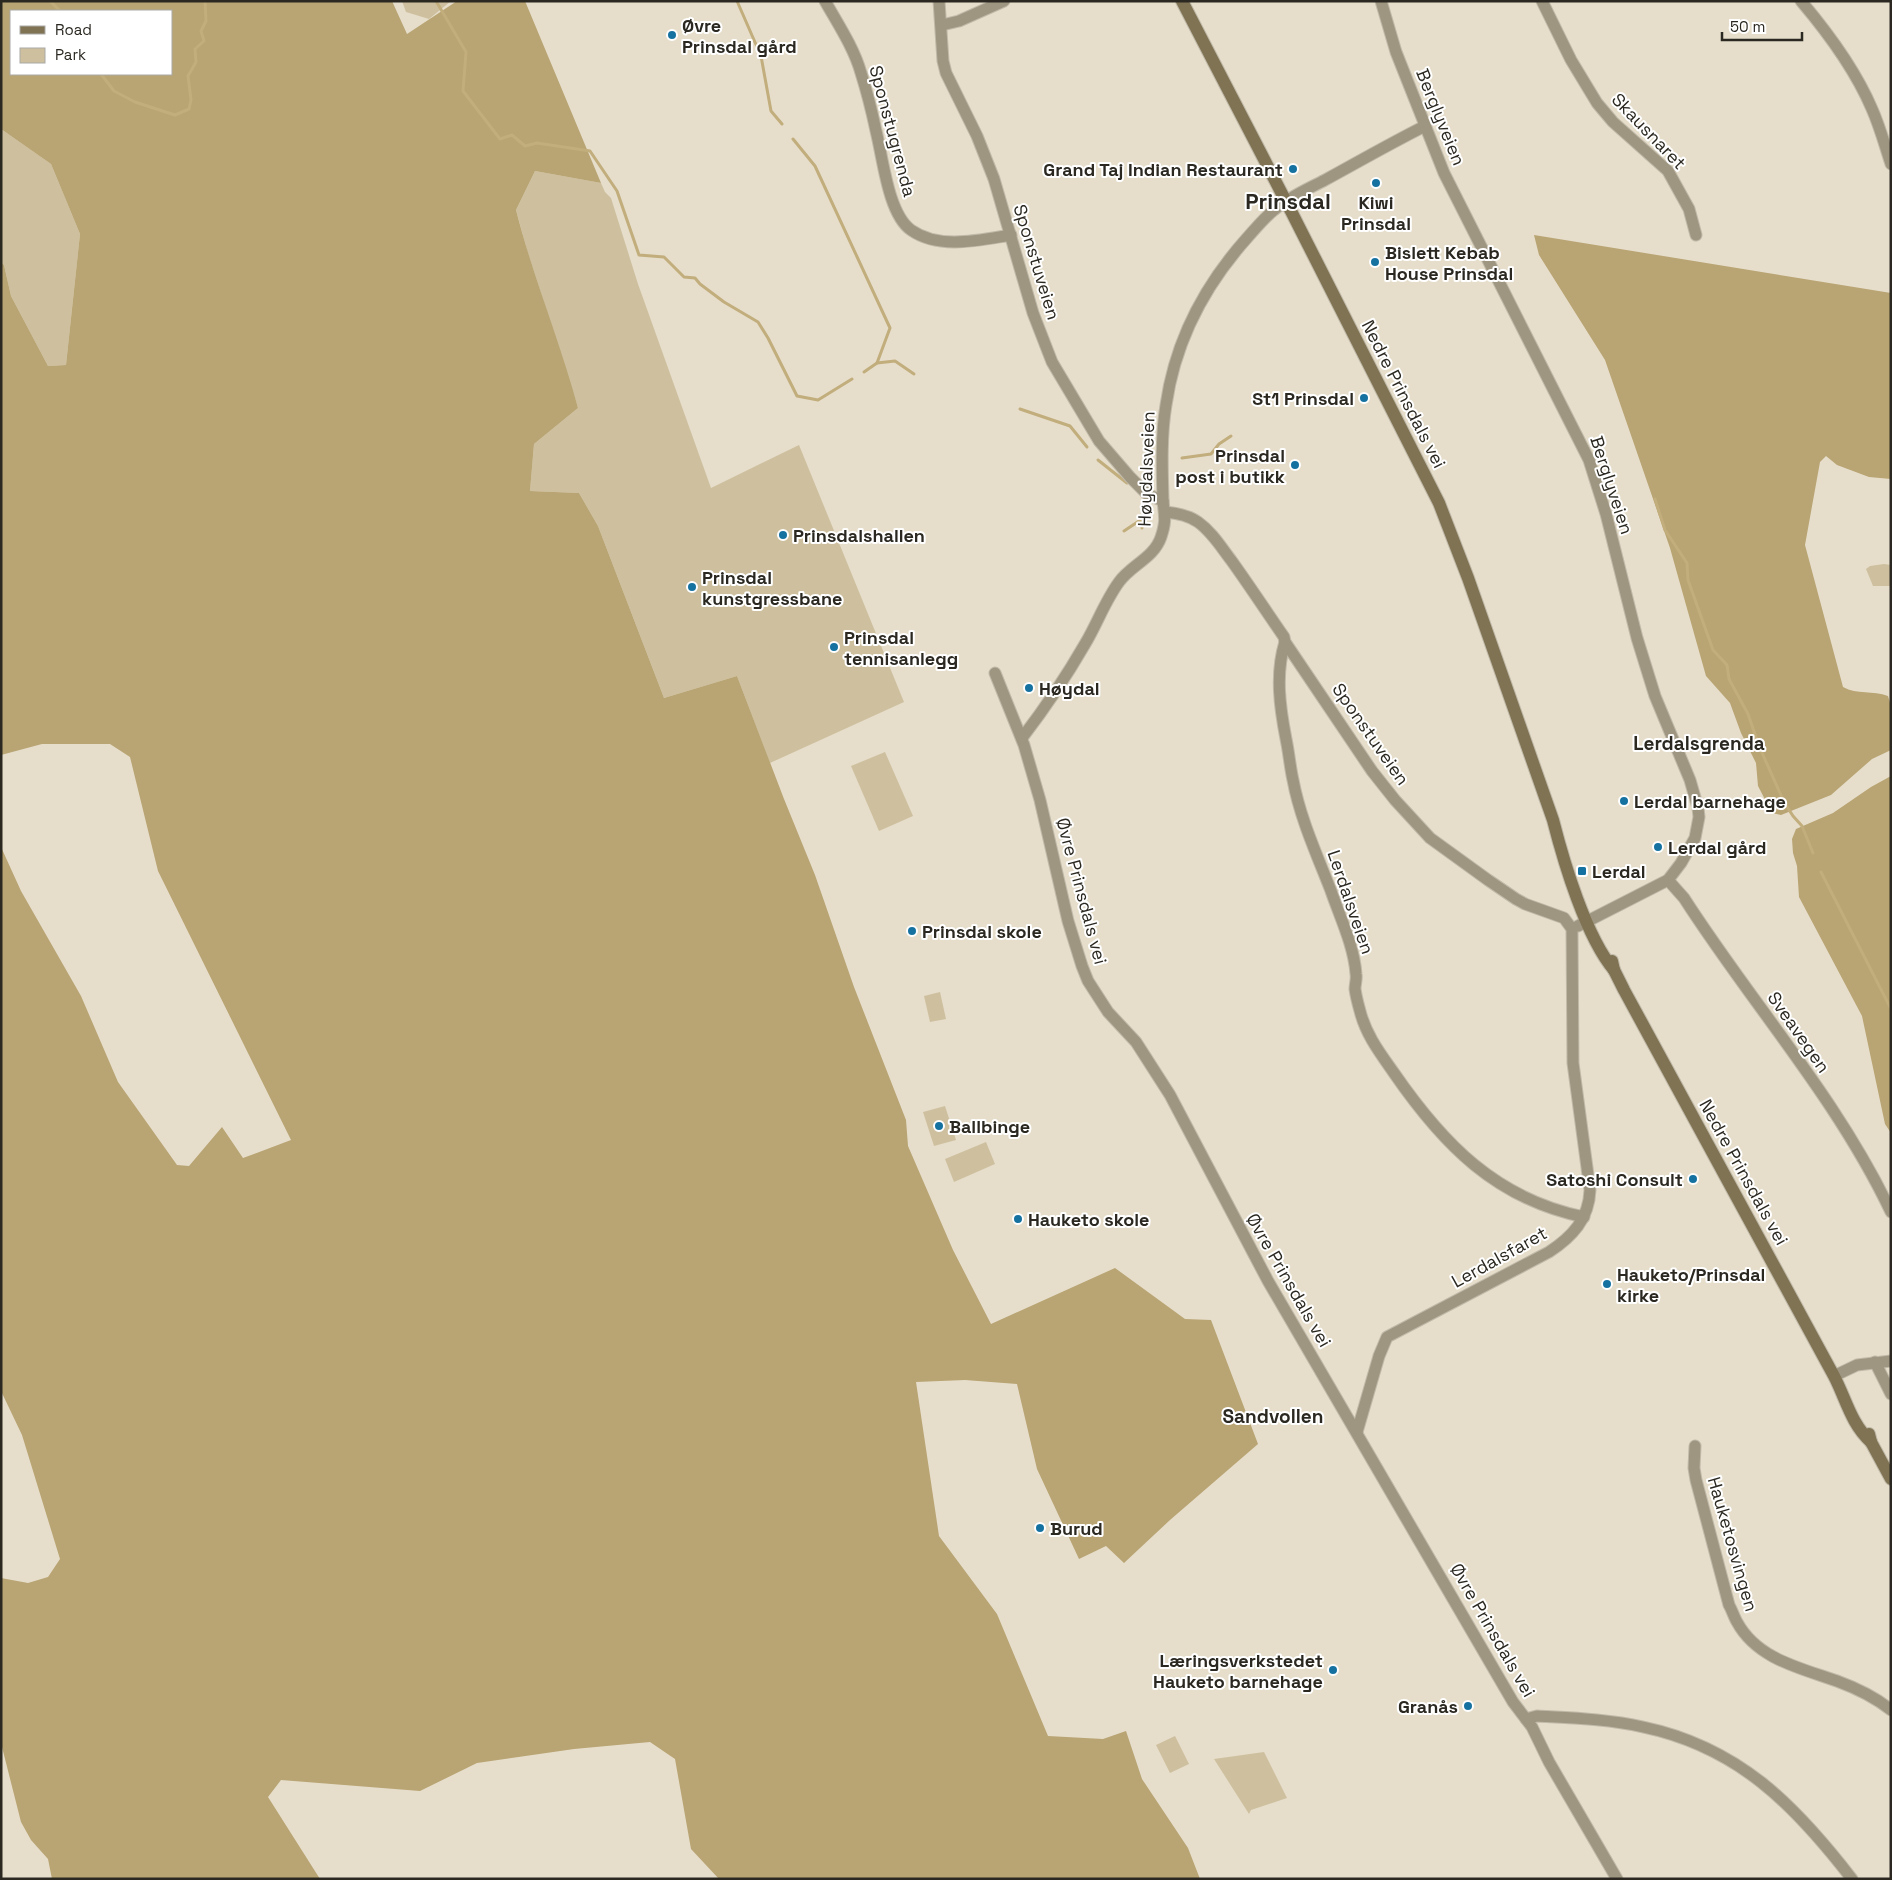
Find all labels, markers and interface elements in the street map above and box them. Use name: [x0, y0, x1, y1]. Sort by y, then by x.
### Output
legend: [10, 10, 172, 75]
scale bar: [1722, 10, 1802, 42]
place label: Øvre Prinsdal gård: [682, 14, 797, 58]
text: 50 m: [1730, 17, 1765, 36]
text: Road: [55, 20, 92, 39]
marker: Øvre Prinsdal gård: [666, 29, 678, 41]
text: Park: [55, 45, 86, 64]
street label: Sponstugrenda: [864, 63, 922, 199]
street label: Berglyveien: [1411, 65, 1471, 169]
street label: Skausnaret: [1607, 88, 1691, 174]
place label: Grand Taj Indian Restaurant: [1043, 158, 1283, 181]
marker: Grand Taj Indian Restaurant: [1287, 163, 1299, 175]
marker: Kiwi Prinsdal: [1370, 177, 1382, 189]
district label: Prinsdal: [1245, 187, 1331, 215]
place label: Kiwi Prinsdal: [1341, 191, 1411, 235]
street label: Sponstuveien: [1009, 202, 1065, 322]
place label: Bislett Kebab House Prinsdal: [1385, 241, 1513, 285]
marker: Bislett Kebab House Prinsdal: [1369, 256, 1381, 268]
street label: Nedre Prinsdals vei: [1357, 316, 1451, 472]
place label: St1 Prinsdal: [1252, 387, 1354, 410]
marker: St1 Prinsdal: [1358, 392, 1370, 404]
street label: Høydalsveien: [1132, 411, 1160, 527]
street label: Berglyveien: [1585, 433, 1639, 537]
place label: Prinsdal post i butikk: [1175, 444, 1285, 488]
marker: Prinsdal post i butikk: [1289, 459, 1301, 471]
place label: Prinsdalshallen: [793, 524, 925, 547]
marker: Prinsdalshallen: [777, 529, 789, 541]
place label: Prinsdal kunstgressbane: [702, 566, 842, 610]
marker: Prinsdal kunstgressbane: [686, 581, 698, 593]
place label: Prinsdal tennisanlegg: [844, 626, 958, 670]
marker: Prinsdal tennisanlegg: [828, 641, 840, 653]
place label: Høydal: [1039, 677, 1100, 700]
street label: Sponstuveien: [1327, 678, 1415, 790]
marker: Høydal: [1023, 682, 1035, 694]
district label: Lerdalsgrenda: [1633, 731, 1765, 756]
place label: Lerdal barnehage: [1634, 790, 1786, 813]
marker: Lerdal barnehage: [1618, 795, 1630, 807]
street label: Øvre Prinsdals vei: [1051, 815, 1113, 967]
place label: Lerdal gård: [1668, 836, 1766, 859]
marker: Lerdal gård: [1652, 841, 1664, 853]
street label: Lerdalsveien: [1322, 847, 1380, 957]
place label: Lerdal: [1592, 860, 1646, 883]
marker: Lerdal: [1576, 865, 1588, 877]
place label: Prinsdal skole: [922, 920, 1042, 943]
marker: Prinsdal skole: [906, 925, 918, 937]
street label: Sveavegen: [1763, 987, 1835, 1077]
street label: Nedre Prinsdals vei: [1694, 1095, 1794, 1249]
place label: Ballbinge: [949, 1115, 1030, 1138]
marker: Ballbinge: [933, 1120, 945, 1132]
place label: Satoshi Consult: [1546, 1168, 1683, 1191]
marker: Satoshi Consult: [1687, 1173, 1699, 1185]
place label: Hauketo skole: [1028, 1208, 1149, 1231]
street label: Øvre Prinsdals vei: [1241, 1209, 1337, 1351]
marker: Hauketo skole: [1012, 1213, 1024, 1225]
street label: Lerdalsfaret: [1447, 1221, 1551, 1293]
place label: Hauketo/Prinsdal kirke: [1617, 1263, 1765, 1307]
marker: Hauketo/Prinsdal kirke: [1601, 1278, 1613, 1290]
district label: Sandvollen: [1223, 1404, 1323, 1429]
street label: Hauketosvingen: [1703, 1474, 1763, 1614]
place label: Burud: [1050, 1517, 1103, 1540]
marker: Burud: [1034, 1522, 1046, 1534]
street label: Øvre Prinsdals vei: [1445, 1559, 1541, 1701]
place label: Læringsverkstedet Hauketo barnehage: [1153, 1649, 1323, 1693]
marker: Læringsverkstedet Hauketo barnehage: [1327, 1664, 1339, 1676]
place label: Granås: [1398, 1695, 1458, 1718]
marker: Granås: [1462, 1700, 1474, 1712]

